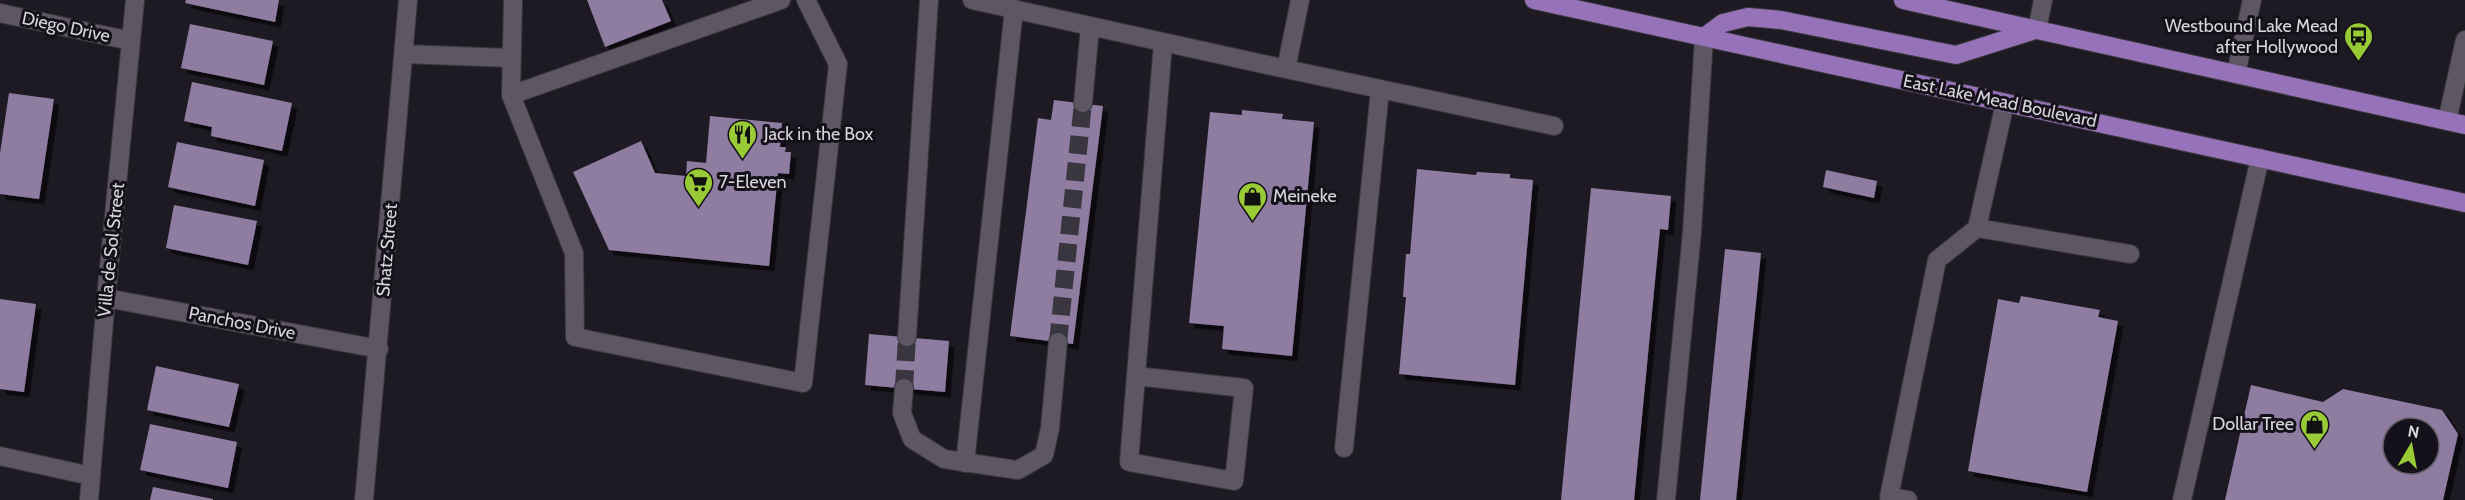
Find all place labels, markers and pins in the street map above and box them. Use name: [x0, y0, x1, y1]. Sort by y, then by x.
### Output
place label: Westbound Lake Mead after Hollywood: [2165, 15, 2338, 58]
bus stop icon: Westbound Lake Mead after Hollywood: [2343, 20, 2375, 62]
restaurant icon: Jack in the Box: [727, 118, 759, 160]
place label: Jack in the Box: [763, 123, 874, 145]
supermarket icon: 7-Eleven: [682, 166, 714, 208]
place label: 7-Eleven: [719, 171, 787, 193]
shop icon: Meineke: [1236, 180, 1268, 222]
place label: Meineke: [1273, 185, 1337, 207]
shop icon: Dollar Tree: [2299, 408, 2331, 450]
place label: Dollar Tree: [2212, 413, 2294, 435]

